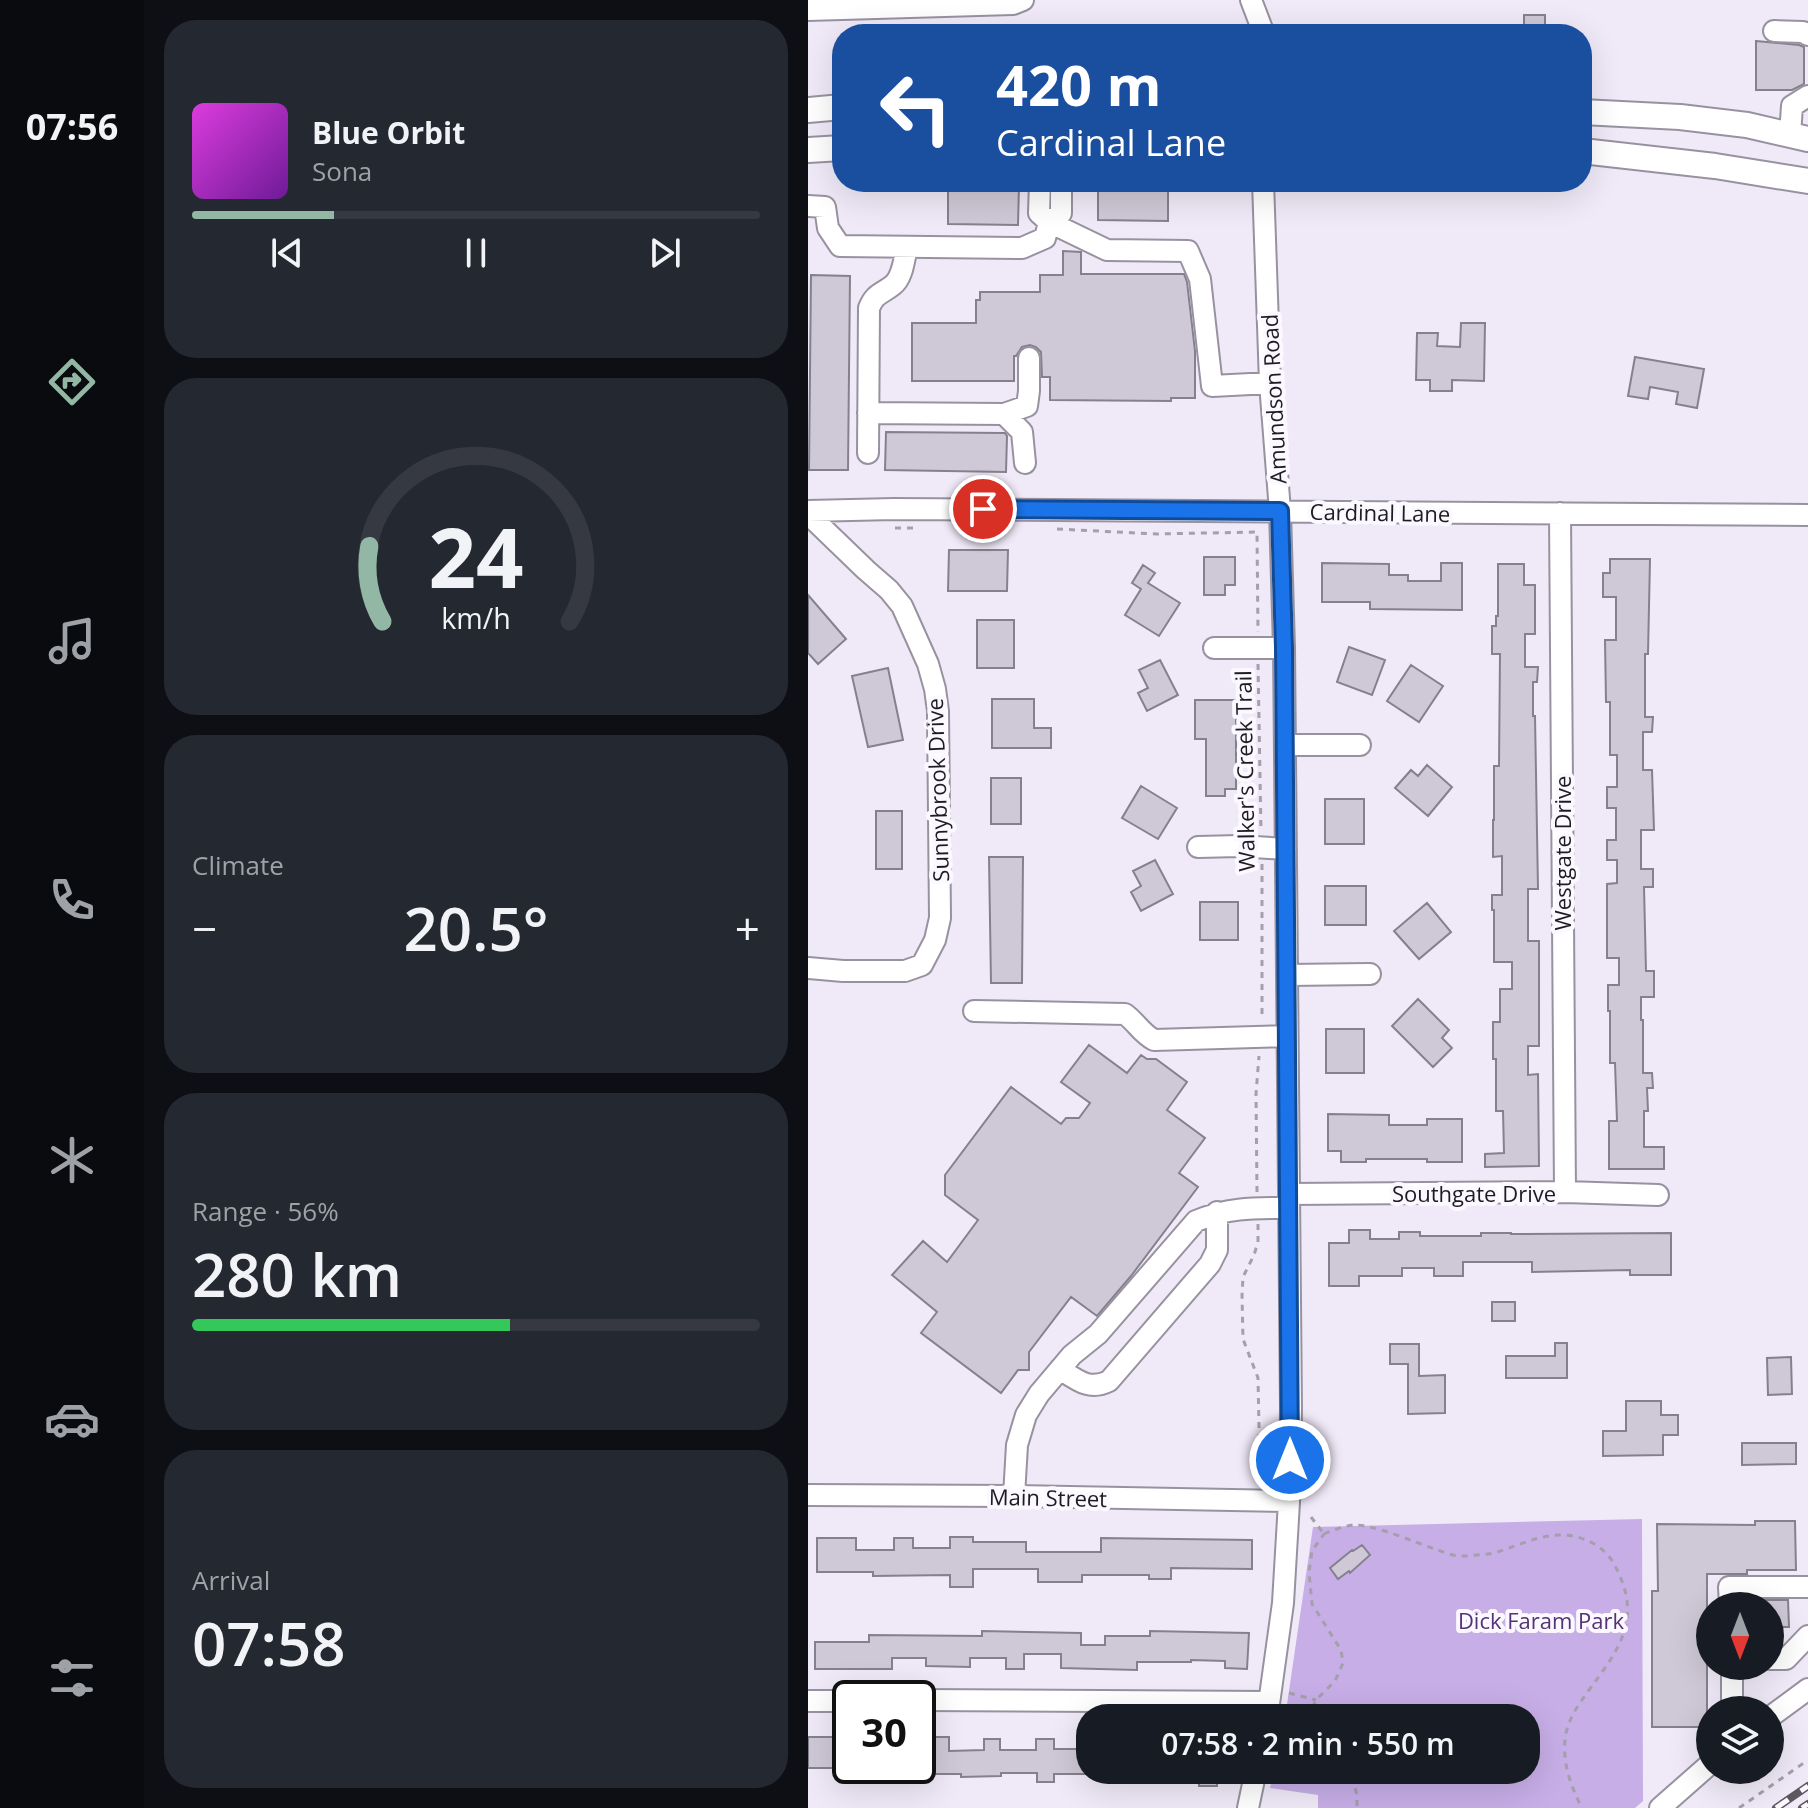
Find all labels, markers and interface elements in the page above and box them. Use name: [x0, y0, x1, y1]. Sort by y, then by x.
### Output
text: 420 m: [996, 46, 1162, 122]
icon: left: [864, 56, 968, 160]
text: 07:56: [26, 102, 118, 151]
text: Blue Orbit: [312, 112, 465, 153]
text: Cardinal Lane: [996, 118, 1226, 167]
text: Sona: [312, 153, 372, 189]
icon: previous: [265, 231, 309, 275]
icon: pause: [454, 231, 498, 275]
icon: next: [643, 231, 687, 275]
street label: Amundson Road: [1254, 313, 1292, 485]
icon: directions: [44, 354, 100, 410]
pin: [949, 475, 1017, 543]
icon: arrive: [961, 487, 1005, 531]
street label: Cardinal Lane: [1309, 496, 1451, 528]
text: 24: [428, 499, 524, 612]
text: km/h: [441, 599, 511, 638]
icon: music: [44, 613, 100, 669]
street label: Walker's Creek Trail: [1227, 670, 1261, 872]
street label: Sunnybrook Drive: [919, 698, 955, 882]
street label: Westgate Drive: [1547, 776, 1577, 930]
text: Climate: [192, 847, 284, 883]
icon: phone: [44, 872, 100, 928]
text: 20.5°: [403, 887, 549, 969]
text: −: [192, 898, 217, 958]
text: +: [735, 898, 760, 958]
icon: climate: [44, 1132, 100, 1188]
street label: Southgate Drive: [1392, 1178, 1556, 1208]
text: Range · 56%: [192, 1193, 339, 1229]
text: 280 km: [192, 1233, 402, 1315]
icon: car: [44, 1391, 100, 1447]
position arrow: [1248, 1418, 1332, 1502]
street label: Main Street: [989, 1481, 1108, 1513]
text: Arrival: [192, 1562, 270, 1598]
north arrow: [1696, 1592, 1784, 1680]
map controls: [1696, 1592, 1784, 1784]
text: 07:58: [192, 1602, 346, 1684]
park label: Dick Faram Park: [1458, 1605, 1625, 1635]
icon: filters: [44, 1650, 100, 1706]
speed limit sign: 30: [832, 1680, 936, 1784]
button: layers: [1696, 1696, 1784, 1784]
text: 07:58 · 2 min · 550 m: [1161, 1723, 1455, 1764]

